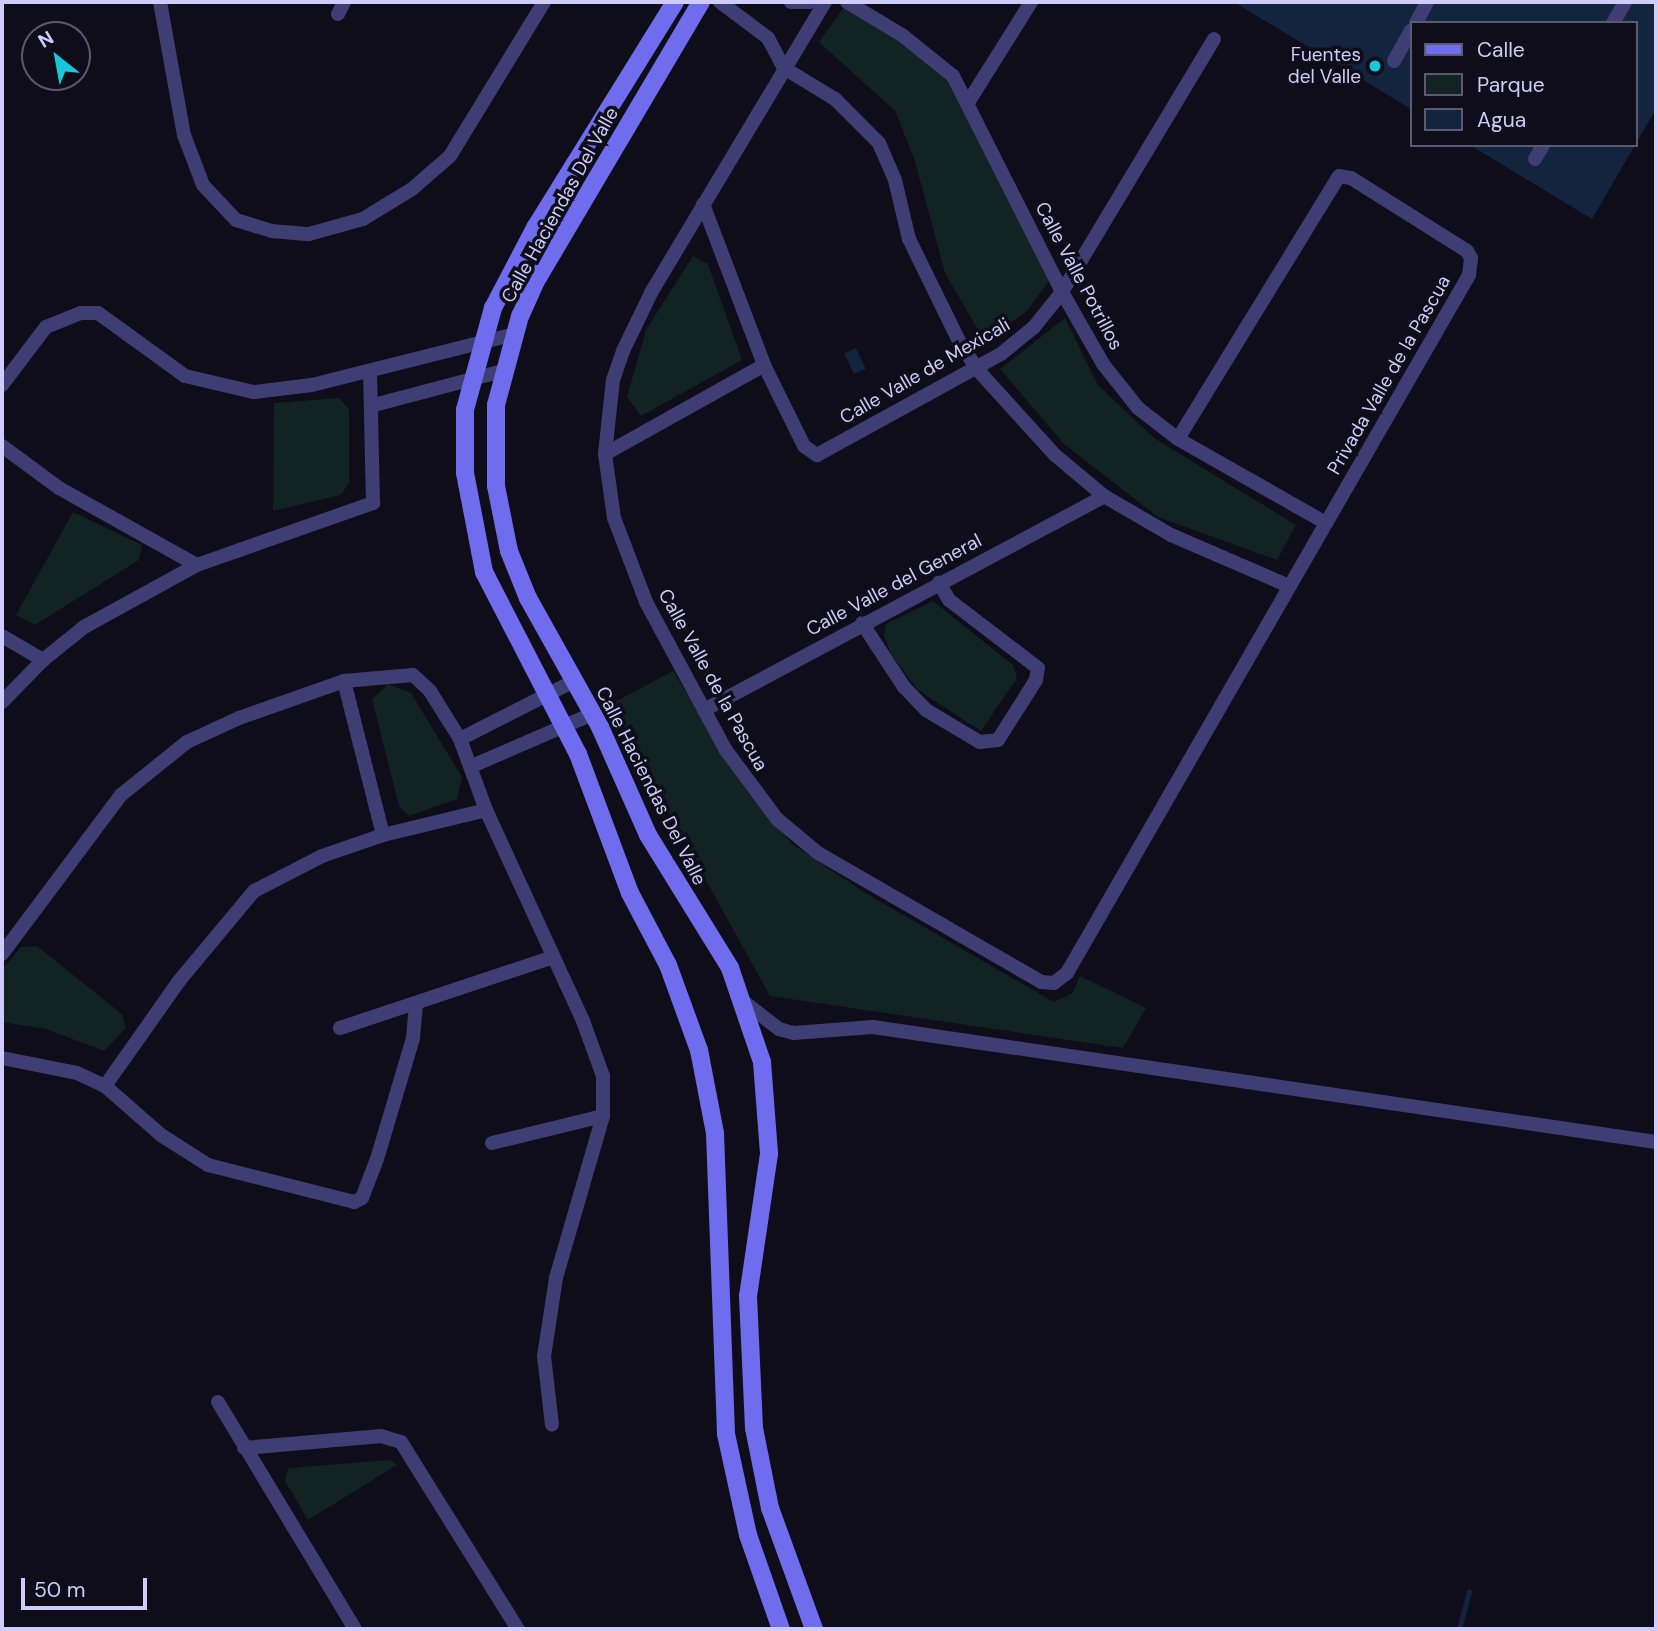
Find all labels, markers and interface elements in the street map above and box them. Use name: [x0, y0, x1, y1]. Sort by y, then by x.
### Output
north arrow: [21, 21, 91, 91]
legend: [1410, 21, 1637, 147]
text: N: [34, 25, 58, 54]
text: Calle: [1477, 36, 1525, 64]
place label: Fuentes del Valle: [1288, 44, 1361, 88]
marker: Fuentes del Valle: [1367, 58, 1383, 74]
text: Parque: [1477, 71, 1545, 99]
street label: Calle Haciendas Del Valle: [497, 103, 623, 307]
text: Agua: [1477, 106, 1526, 134]
street label: Calle Valle Potrillos: [1030, 198, 1128, 354]
street label: Privada Valle de la Pascua: [1323, 271, 1455, 479]
street label: Calle Valle de Mexicali: [836, 313, 1014, 429]
street label: Calle Valle del General: [803, 529, 985, 641]
street label: Calle Valle de la Pascua: [653, 585, 773, 775]
street label: Calle Haciendas Del Valle: [591, 683, 711, 889]
scale bar: [24, 1564, 150, 1608]
text: 50 m: [34, 1576, 85, 1604]

